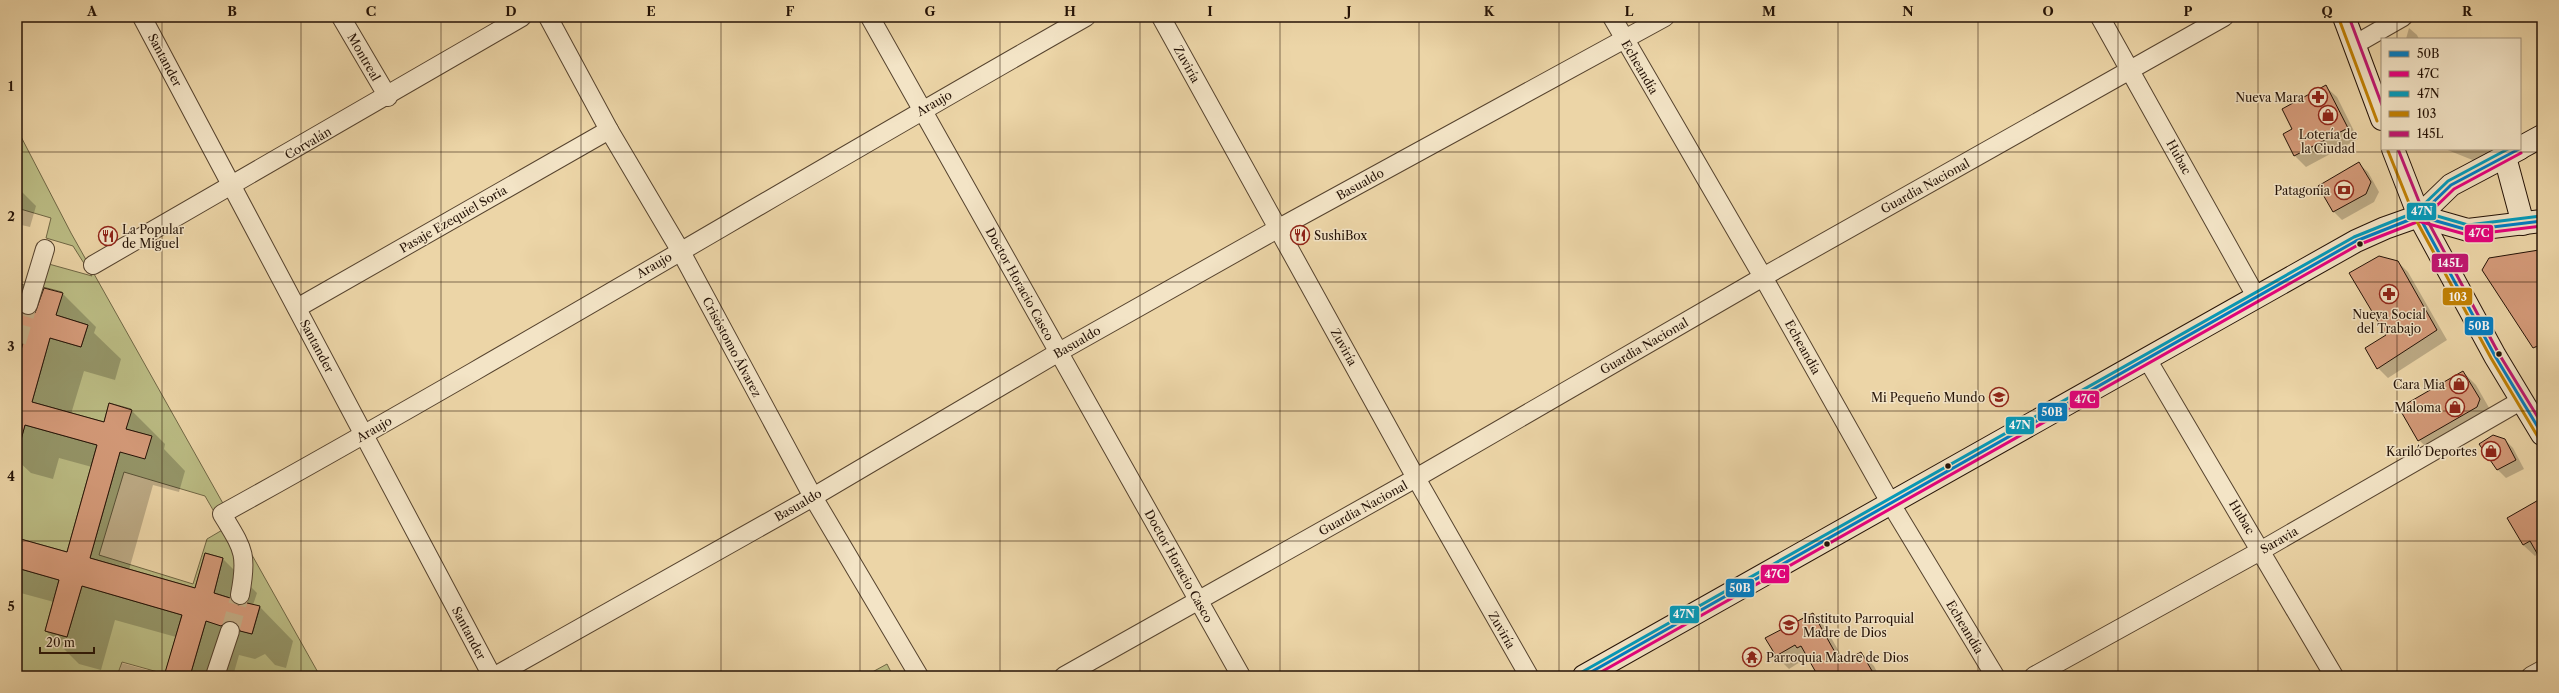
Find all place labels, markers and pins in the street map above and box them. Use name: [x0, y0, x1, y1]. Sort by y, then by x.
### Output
pharmacy icon: Nueva Mara: [2307, 86, 2329, 108]
place label: Nueva Mara: [2235, 90, 2305, 105]
shop icon: Lotería de la Ciudad: [2317, 104, 2339, 126]
place label: Lotería de la Ciudad: [2299, 127, 2357, 156]
bank icon: Patagonia: [2333, 179, 2355, 201]
place label: Patagonia: [2274, 183, 2331, 198]
place label: La Popular de Miguel: [122, 222, 184, 251]
restaurant icon: SushiBox: [1289, 224, 1311, 246]
restaurant icon: La Popular de Miguel: [97, 225, 119, 247]
place label: SushiBox: [1314, 228, 1367, 243]
unlabelled marker: [2355, 239, 2365, 249]
pharmacy icon: Nueva Social del Trabajo: [2378, 283, 2400, 305]
place label: Nueva Social del Trabajo: [2352, 307, 2426, 336]
unlabelled marker: [2494, 349, 2504, 359]
shop icon: Cara Mia: [2448, 373, 2470, 395]
place label: Cara Mia: [2393, 377, 2446, 392]
school or university icon: Mi Pequeño Mundo: [1988, 386, 2010, 408]
place label: Mi Pequeño Mundo: [1871, 390, 1985, 405]
shop icon: Maloma: [2444, 396, 2466, 418]
place label: Maloma: [2394, 400, 2442, 415]
shop icon: Kariló Deportes: [2480, 440, 2502, 462]
place label: Kariló Deportes: [2386, 444, 2477, 459]
unlabelled marker: [1943, 461, 1953, 471]
unlabelled marker: [1822, 539, 1832, 549]
place label: Instituto Parroquial Madre de Dios: [1803, 611, 1915, 640]
school or university icon: Instituto Parroquial Madre de Dios: [1778, 614, 1800, 636]
temple icon: Parroquia Madre de Dios: [1741, 646, 1763, 668]
place label: Parroquia Madre de Dios: [1766, 650, 1909, 665]

